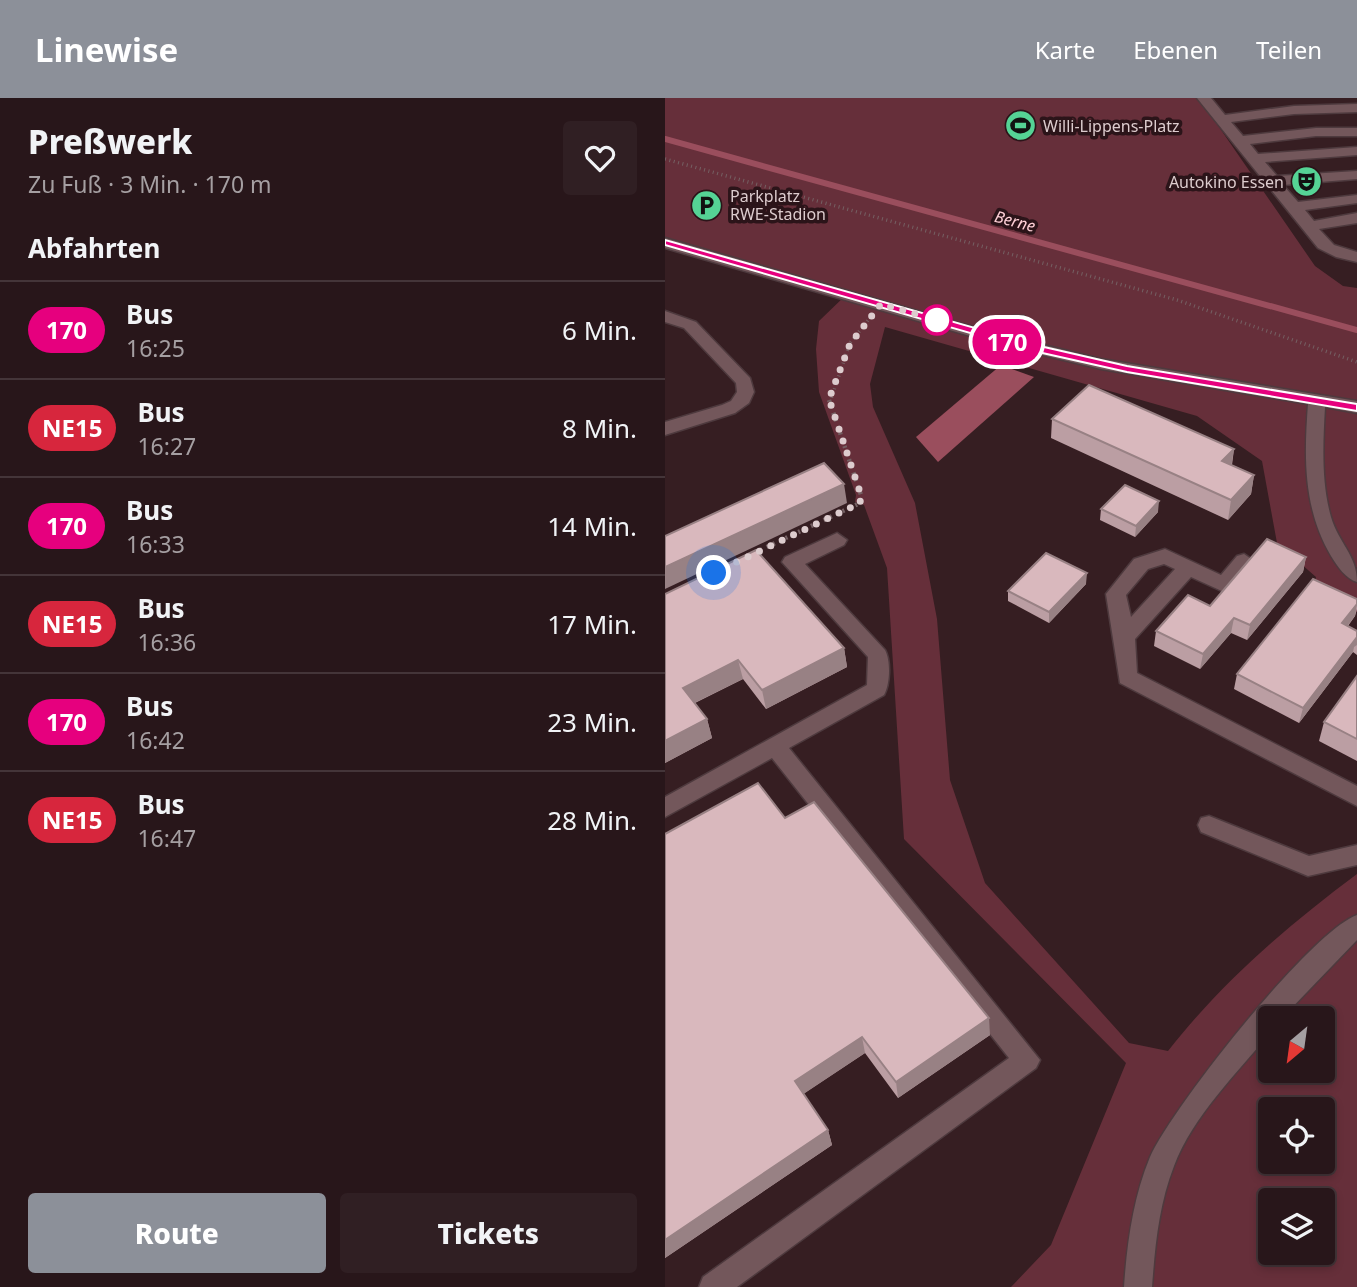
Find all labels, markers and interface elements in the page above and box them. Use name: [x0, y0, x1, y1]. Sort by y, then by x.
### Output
text: Linewise: [35, 27, 178, 72]
text: Karte: [1035, 33, 1095, 66]
text: Ebenen: [1133, 33, 1218, 66]
text: Teilen: [1256, 33, 1322, 66]
sports icon: Willi-Lippens-Platz: [1003, 109, 1037, 143]
place label: Willi-Lippens-Platz: [1043, 115, 1180, 137]
text: Preßwerk: [28, 119, 192, 164]
button: heart: [563, 121, 637, 195]
theatre icon: Autokino Essen: [1290, 165, 1324, 199]
text: Zu Fuß · 3 Min. · 170 m: [28, 168, 272, 200]
place label: Autokino Essen: [1169, 171, 1284, 193]
place label: Parkplatz RWE-Stadion: [730, 185, 826, 225]
parking icon: Parkplatz RWE-Stadion: [690, 188, 724, 222]
water label: Berne: [992, 205, 1038, 237]
text: Abfahrten: [28, 230, 160, 266]
text: Bus: [126, 296, 173, 332]
unlabelled marker: [922, 305, 952, 335]
text: 6 Min.: [562, 312, 637, 348]
text: 170: [46, 313, 87, 346]
line badge: 170: [967, 319, 1047, 365]
text: 170: [986, 325, 1028, 358]
text: 16:25: [126, 332, 185, 364]
text: Bus: [137, 394, 185, 430]
text: 8 Min.: [562, 410, 637, 446]
text: NE15: [42, 411, 102, 444]
text: 16:27: [137, 430, 196, 462]
text: Bus: [126, 492, 173, 528]
text: 14 Min.: [547, 508, 637, 544]
text: 170: [46, 509, 87, 542]
text: 16:33: [126, 528, 185, 560]
your location: [696, 555, 731, 590]
text: Bus: [137, 590, 185, 626]
text: 17 Min.: [547, 606, 637, 642]
text: NE15: [42, 607, 102, 640]
text: 16:36: [137, 626, 196, 658]
text: Bus: [126, 688, 173, 724]
text: 23 Min.: [547, 704, 637, 740]
text: 170: [46, 705, 87, 738]
text: 16:42: [126, 724, 185, 756]
text: Bus: [137, 786, 185, 822]
text: 28 Min.: [547, 802, 637, 838]
text: NE15: [42, 803, 102, 836]
text: 16:47: [137, 822, 196, 854]
north arrow: [1258, 1006, 1335, 1083]
map controls: [1258, 1006, 1335, 1265]
button: locate: [1258, 1097, 1335, 1174]
button: layers: [1258, 1188, 1335, 1265]
button: Route: [28, 1193, 326, 1273]
button: Tickets: [340, 1193, 637, 1273]

